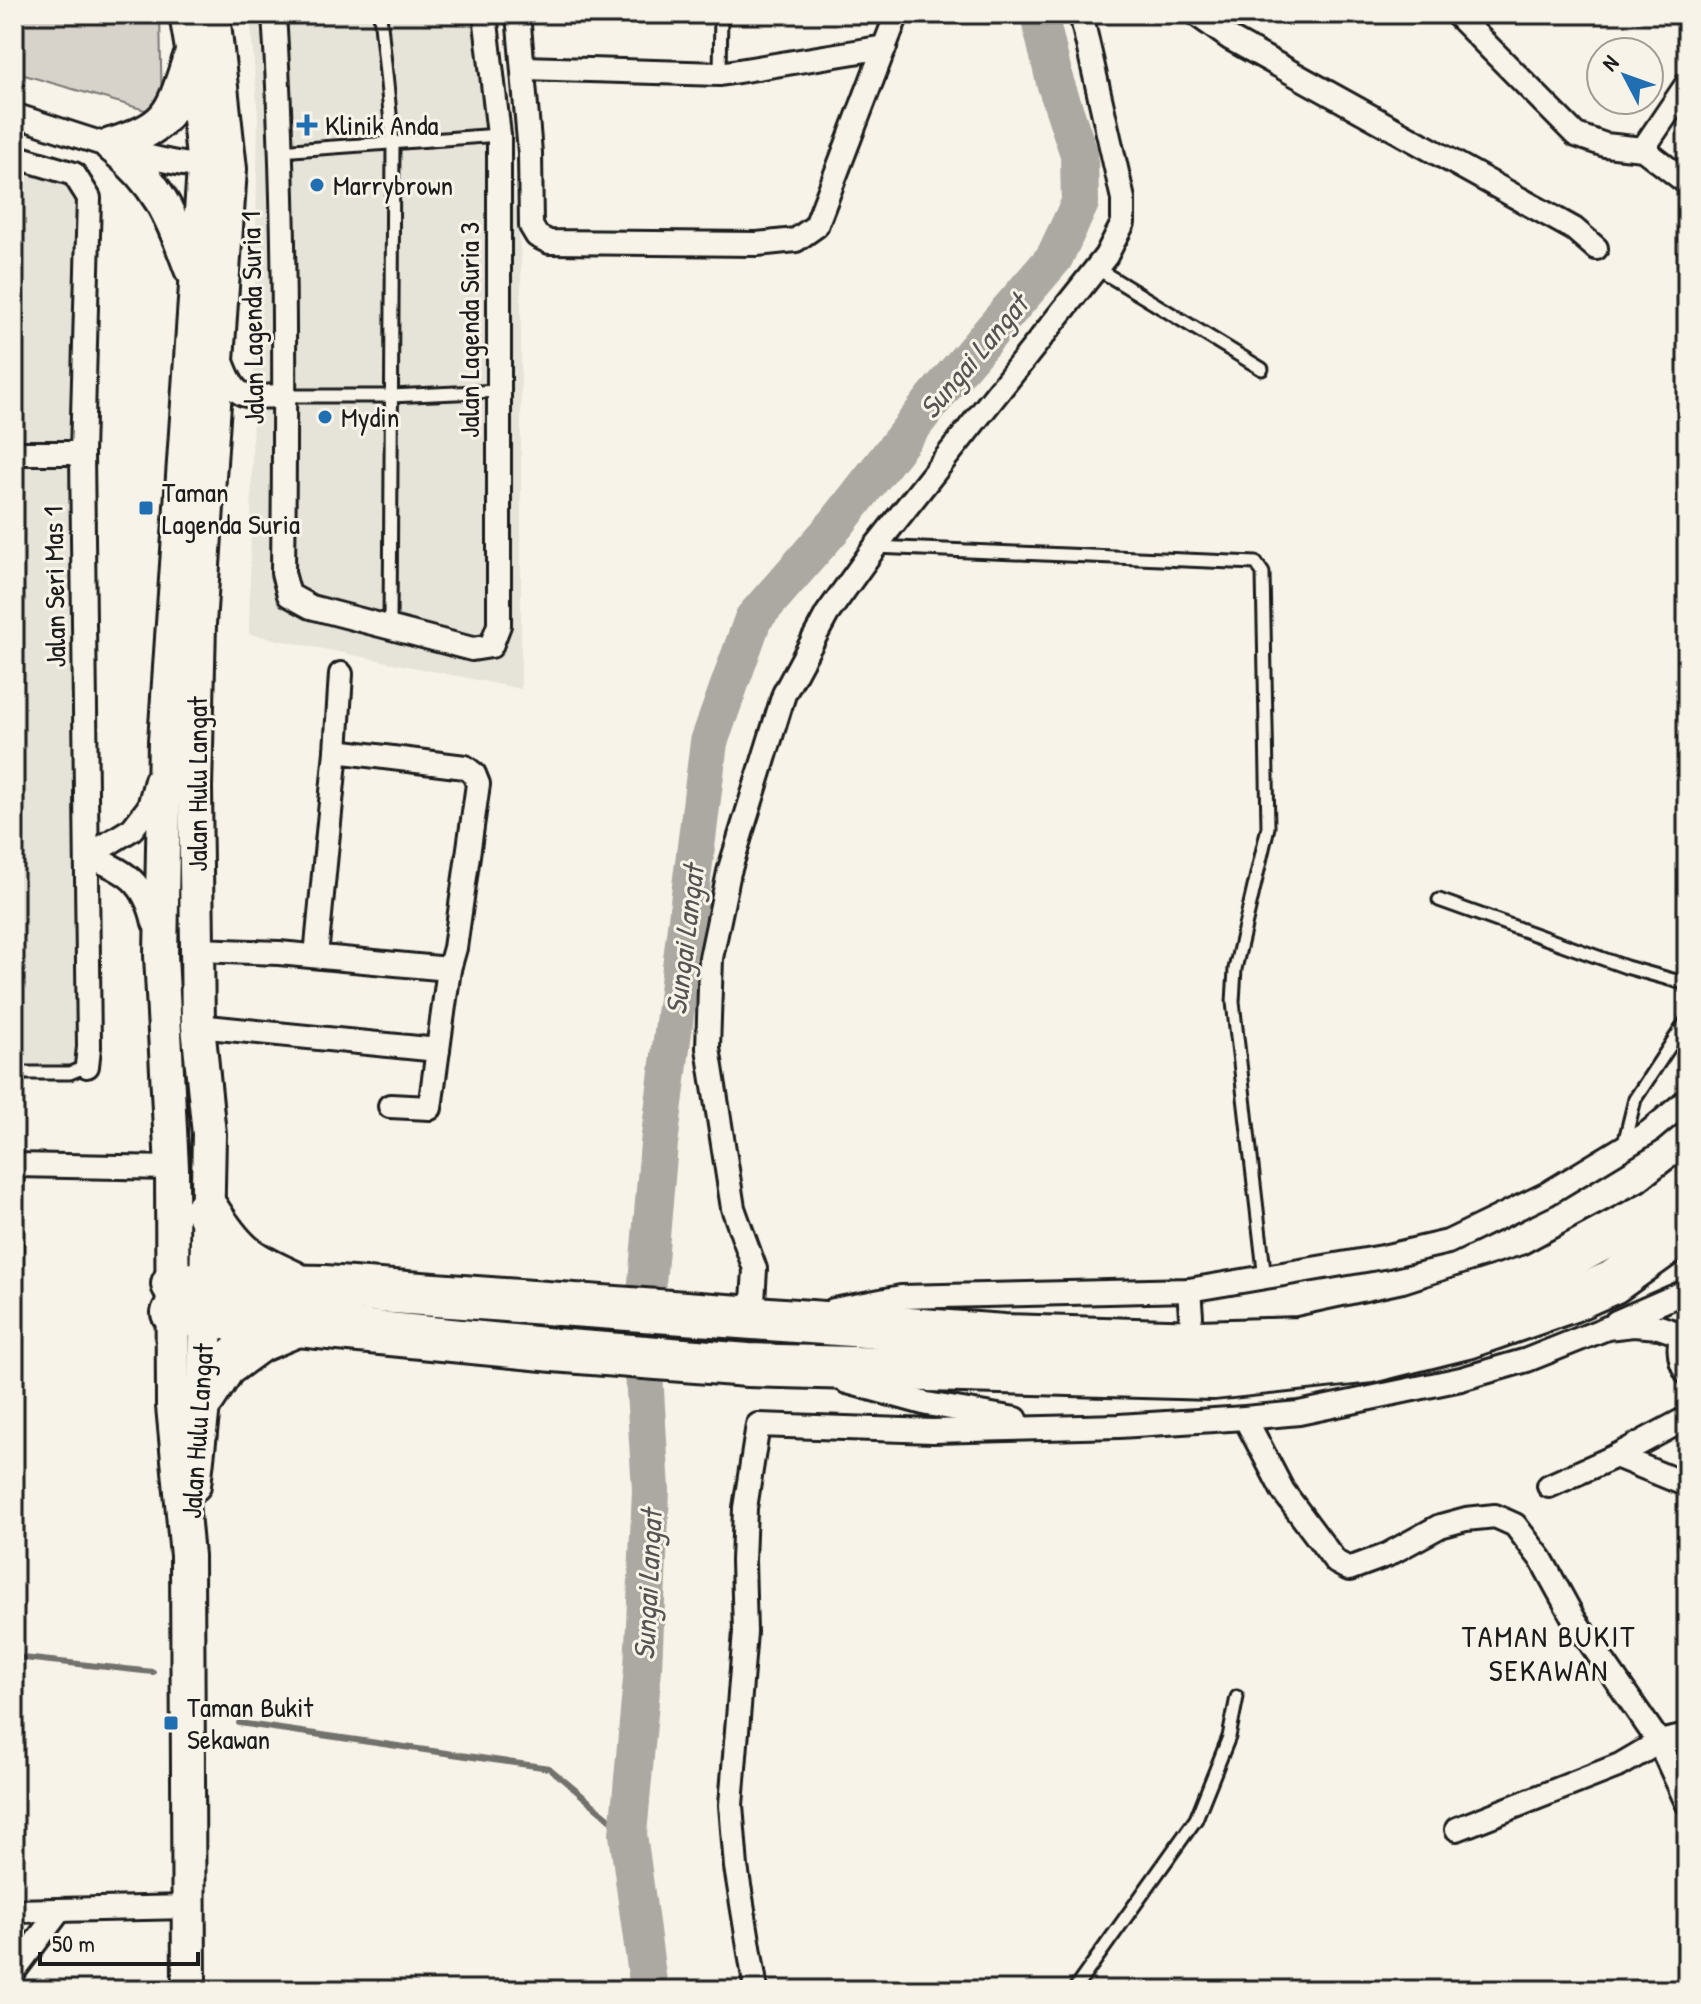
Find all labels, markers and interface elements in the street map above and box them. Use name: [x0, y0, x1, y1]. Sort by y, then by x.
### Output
north arrow: [1585, 36, 1665, 116]
text: N: [1595, 48, 1625, 77]
place label: Klinik Anda: [325, 106, 439, 144]
marker: Klinik Anda: [296, 114, 318, 136]
place label: Marrybrown: [333, 166, 453, 204]
marker: Marrybrown: [308, 176, 326, 194]
street label: Jalan Lagenda Suria 1: [231, 211, 273, 425]
street label: Jalan Lagenda Suria 3: [450, 222, 488, 438]
water label: Sungai Langat: [909, 282, 1040, 427]
place label: Mydin: [341, 398, 399, 436]
marker: Mydin: [316, 408, 334, 426]
place label: Taman Lagenda Suria: [162, 473, 300, 543]
marker: Taman Lagenda Suria: [137, 499, 155, 517]
street label: Jalan Seri Mas 1: [34, 506, 74, 668]
street label: Jalan Hulu Langat: [178, 696, 216, 872]
water label: Sungai Langat: [655, 858, 715, 1017]
street label: Jalan Hulu Langat: [172, 1342, 222, 1520]
water label: Sungai Langat: [623, 1504, 672, 1661]
district label: TAMAN BUKIT SEKAWAN: [1462, 1616, 1636, 1690]
place label: Taman Bukit Sekawan: [187, 1688, 313, 1758]
marker: Taman Bukit Sekawan: [162, 1714, 180, 1732]
scale bar: [40, 1916, 198, 1966]
text: 50 m: [52, 1927, 95, 1959]

